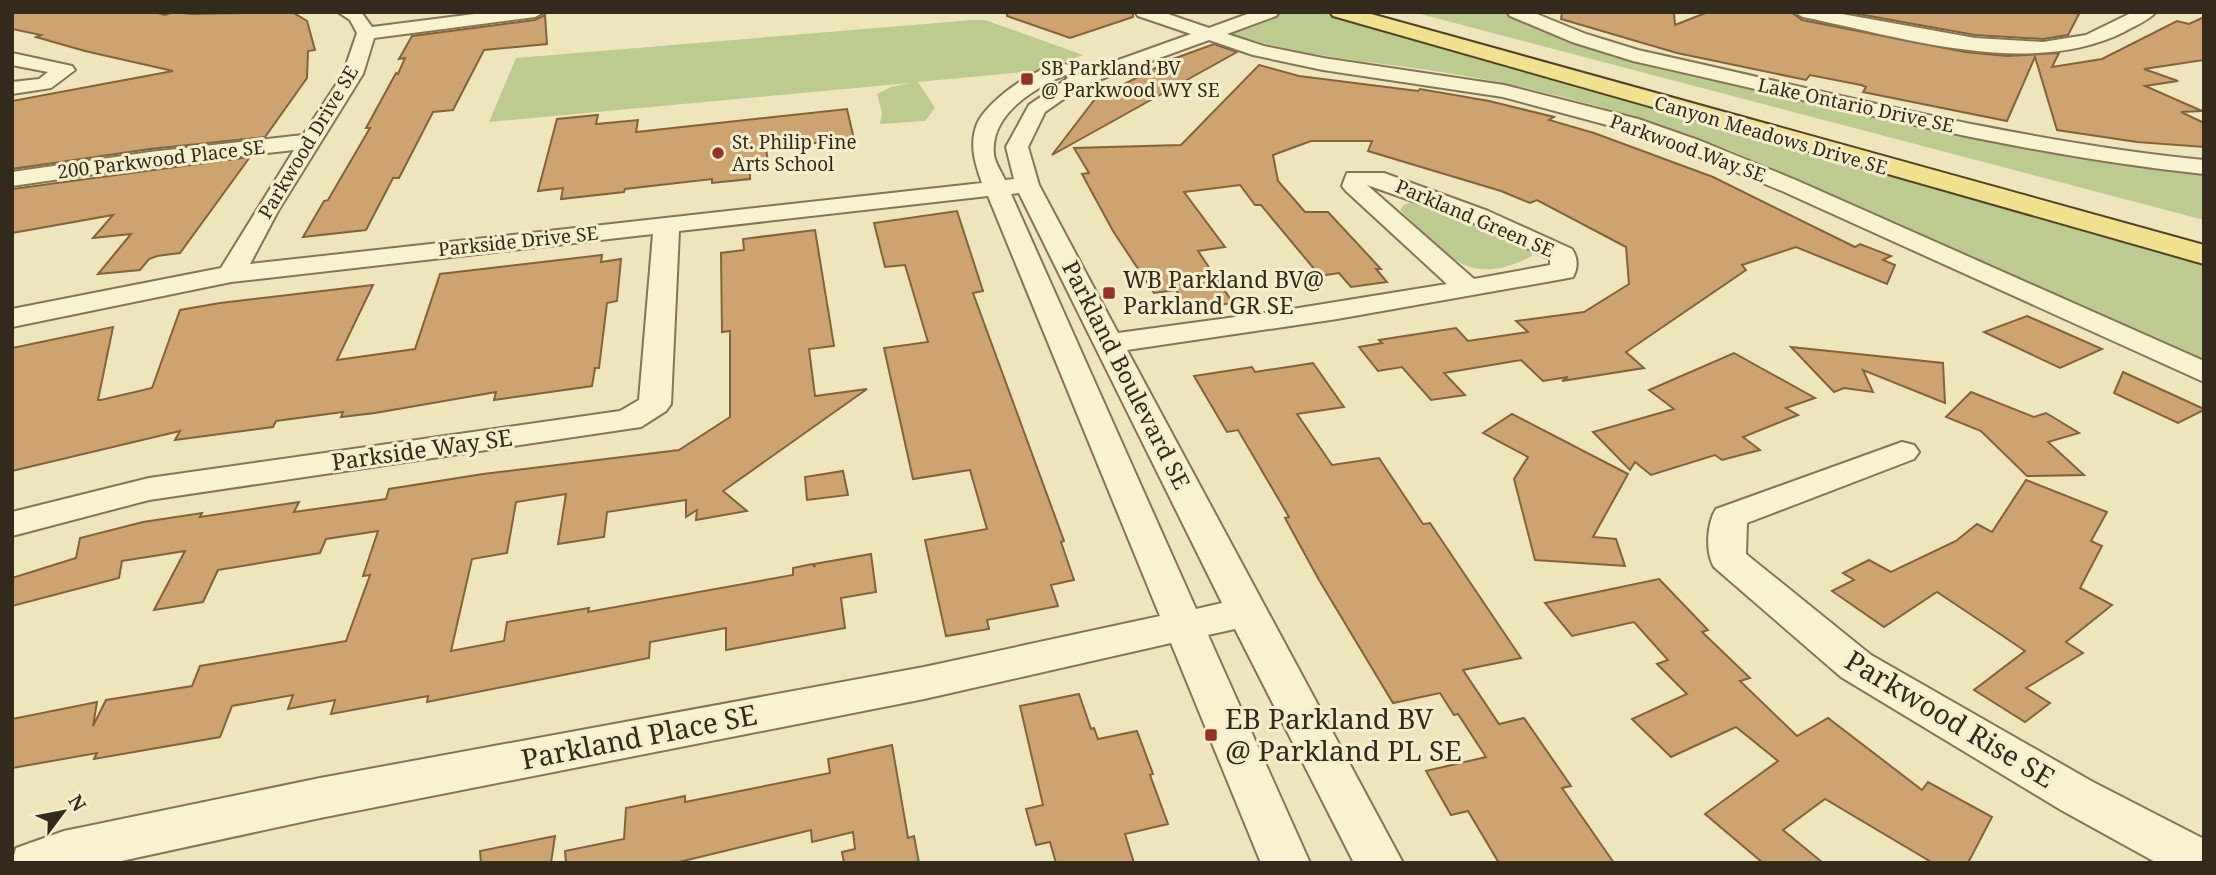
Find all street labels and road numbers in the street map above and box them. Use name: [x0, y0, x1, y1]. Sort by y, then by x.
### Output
street label: Parkwood Drive SE: [252, 60, 364, 223]
street label: Lake Ontario Drive SE: [1755, 71, 1957, 139]
street label: Canyon Meadows Drive SE: [1651, 89, 1891, 181]
street label: Parkwood Way SE: [1607, 108, 1770, 188]
street label: 200 Parkwood Place SE: [56, 133, 266, 185]
street label: Parkland Green SE: [1392, 173, 1558, 263]
street label: Parkside Drive SE: [437, 220, 599, 262]
street label: Parkland Boulevard SE: [1055, 255, 1198, 494]
street label: Parkside Way SE: [329, 420, 514, 478]
street label: Parkwood Rise SE: [1839, 641, 2062, 796]
street label: Parkland Place SE: [518, 695, 760, 777]

